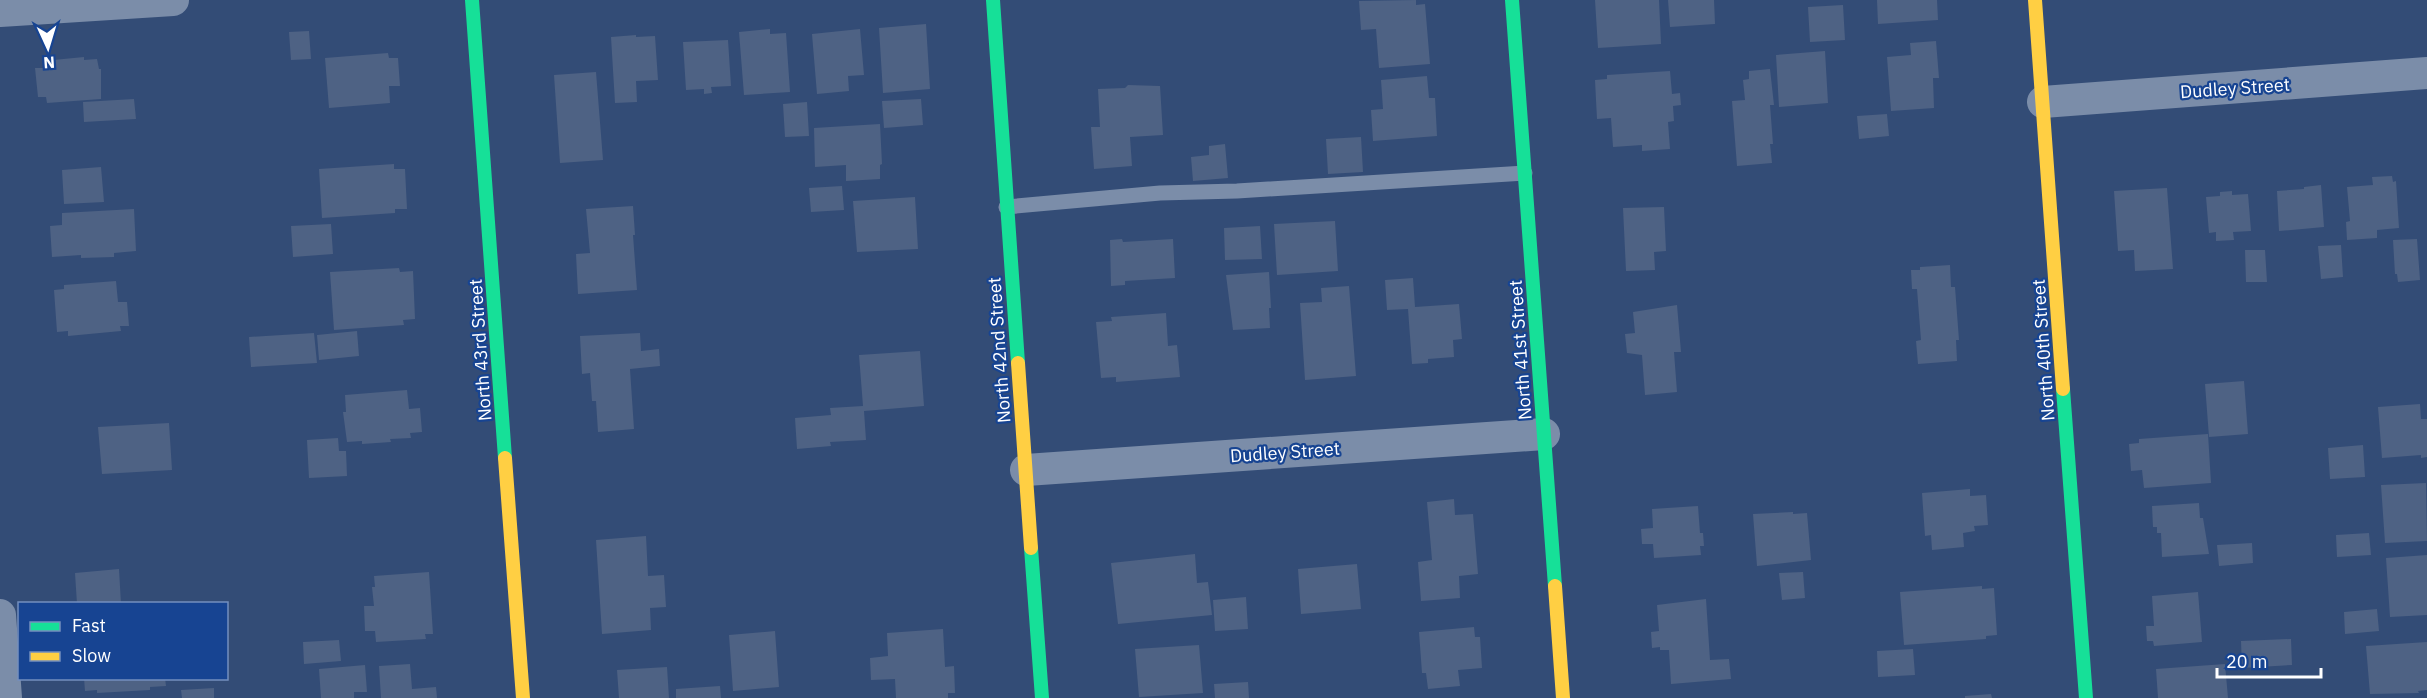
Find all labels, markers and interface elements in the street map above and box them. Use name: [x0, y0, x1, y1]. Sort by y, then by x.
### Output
north arrow: [18, 18, 78, 78]
text: N: [43, 53, 56, 73]
street label: Dudley Street: [2179, 73, 2291, 103]
street label: North 42nd Street: [982, 276, 1016, 424]
street label: North 43rd Street: [464, 278, 496, 422]
street label: North 40th Street: [2027, 278, 2059, 422]
street label: North 41st Street: [1504, 279, 1536, 421]
street label: Dudley Street: [1229, 437, 1341, 467]
legend: [18, 602, 228, 680]
text: Fast: [72, 614, 106, 637]
scale bar: [2217, 641, 2320, 679]
text: Slow: [72, 644, 111, 667]
text: 20 m: [2226, 650, 2268, 673]

